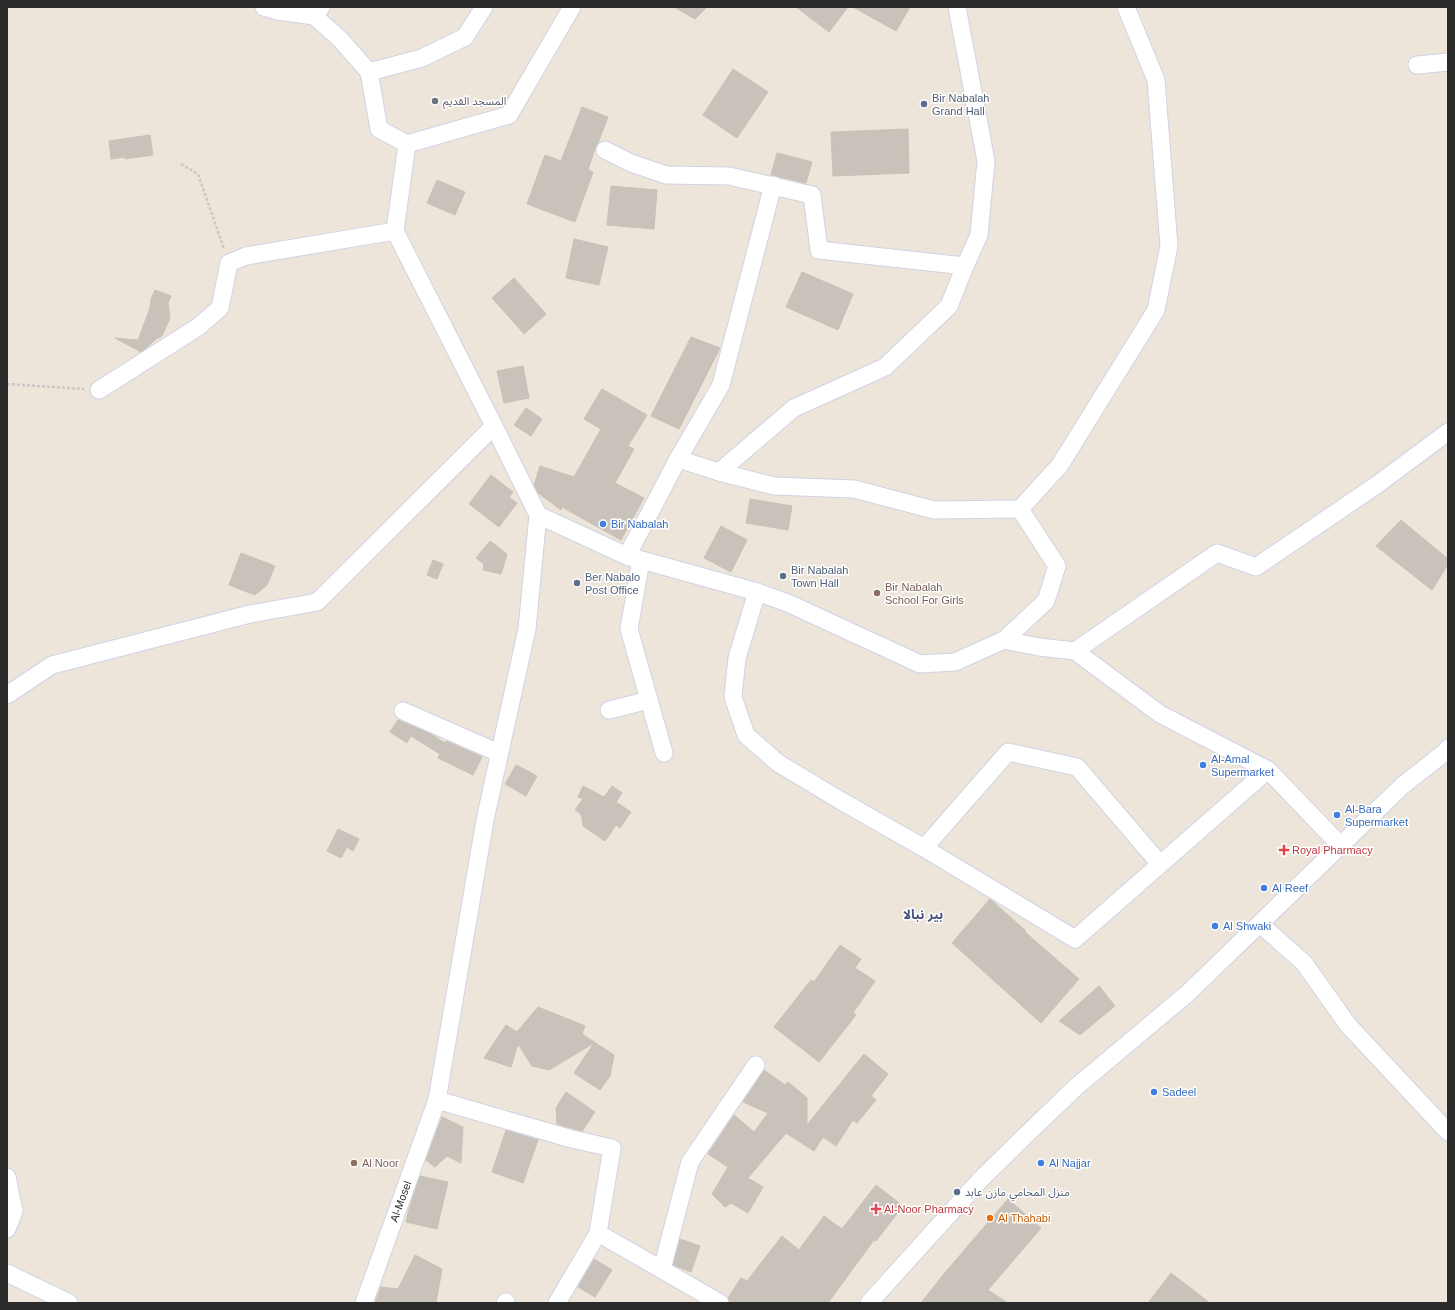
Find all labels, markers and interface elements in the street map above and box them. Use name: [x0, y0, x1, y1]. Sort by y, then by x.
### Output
place label: Bir Nabalah Grand Hall: [932, 92, 989, 117]
place label: المسجد القديم: [443, 95, 506, 110]
marker: المسجد القديم: [430, 96, 440, 106]
marker: Bir Nabalah Grand Hall: [919, 99, 929, 109]
place label: Bir Nabalah: [611, 518, 668, 530]
marker: Bir Nabalah: [598, 519, 608, 529]
place label: Bir Nabalah Town Hall: [791, 564, 848, 589]
place label: Ber Nabalo Post Office: [585, 571, 640, 596]
marker: Bir Nabalah Town Hall: [778, 571, 788, 581]
marker: Ber Nabalo Post Office: [572, 578, 582, 588]
place label: Bir Nabalah School For Girls: [885, 581, 964, 606]
marker: Bir Nabalah School For Girls: [872, 588, 882, 598]
place label: Al-Amal Supermarket: [1211, 753, 1274, 778]
marker: Al-Amal Supermarket: [1198, 760, 1208, 770]
place label: Al-Bara Supermarket: [1345, 803, 1408, 828]
marker: Al-Bara Supermarket: [1332, 810, 1342, 820]
place label: Royal Pharmacy: [1292, 844, 1373, 856]
marker: Royal Pharmacy: [1279, 845, 1289, 855]
place label: Al Reef: [1272, 882, 1309, 894]
marker: Al Reef: [1259, 883, 1269, 893]
district label: بير نبالا: [903, 907, 943, 922]
place label: Al Shwaki: [1223, 920, 1271, 932]
marker: Al Shwaki: [1210, 921, 1220, 931]
place label: Sadeel: [1162, 1086, 1196, 1098]
marker: Sadeel: [1149, 1087, 1159, 1097]
place label: Al Noor: [362, 1157, 399, 1169]
place label: Al Najjar: [1049, 1157, 1091, 1169]
marker: Al Noor: [349, 1158, 359, 1168]
marker: Al Najjar: [1036, 1158, 1046, 1168]
street label: Al-Mosel: [388, 1179, 413, 1224]
place label: منزل المحامي مازن عابد: [965, 1186, 1070, 1202]
marker: منزل المحامي مازن عابد: [952, 1187, 962, 1197]
place label: Al-Noor Pharmacy: [884, 1203, 974, 1215]
marker: Al-Noor Pharmacy: [871, 1204, 881, 1214]
place label: Al Thahabi: [998, 1212, 1050, 1224]
marker: Al Thahabi: [985, 1213, 995, 1223]

